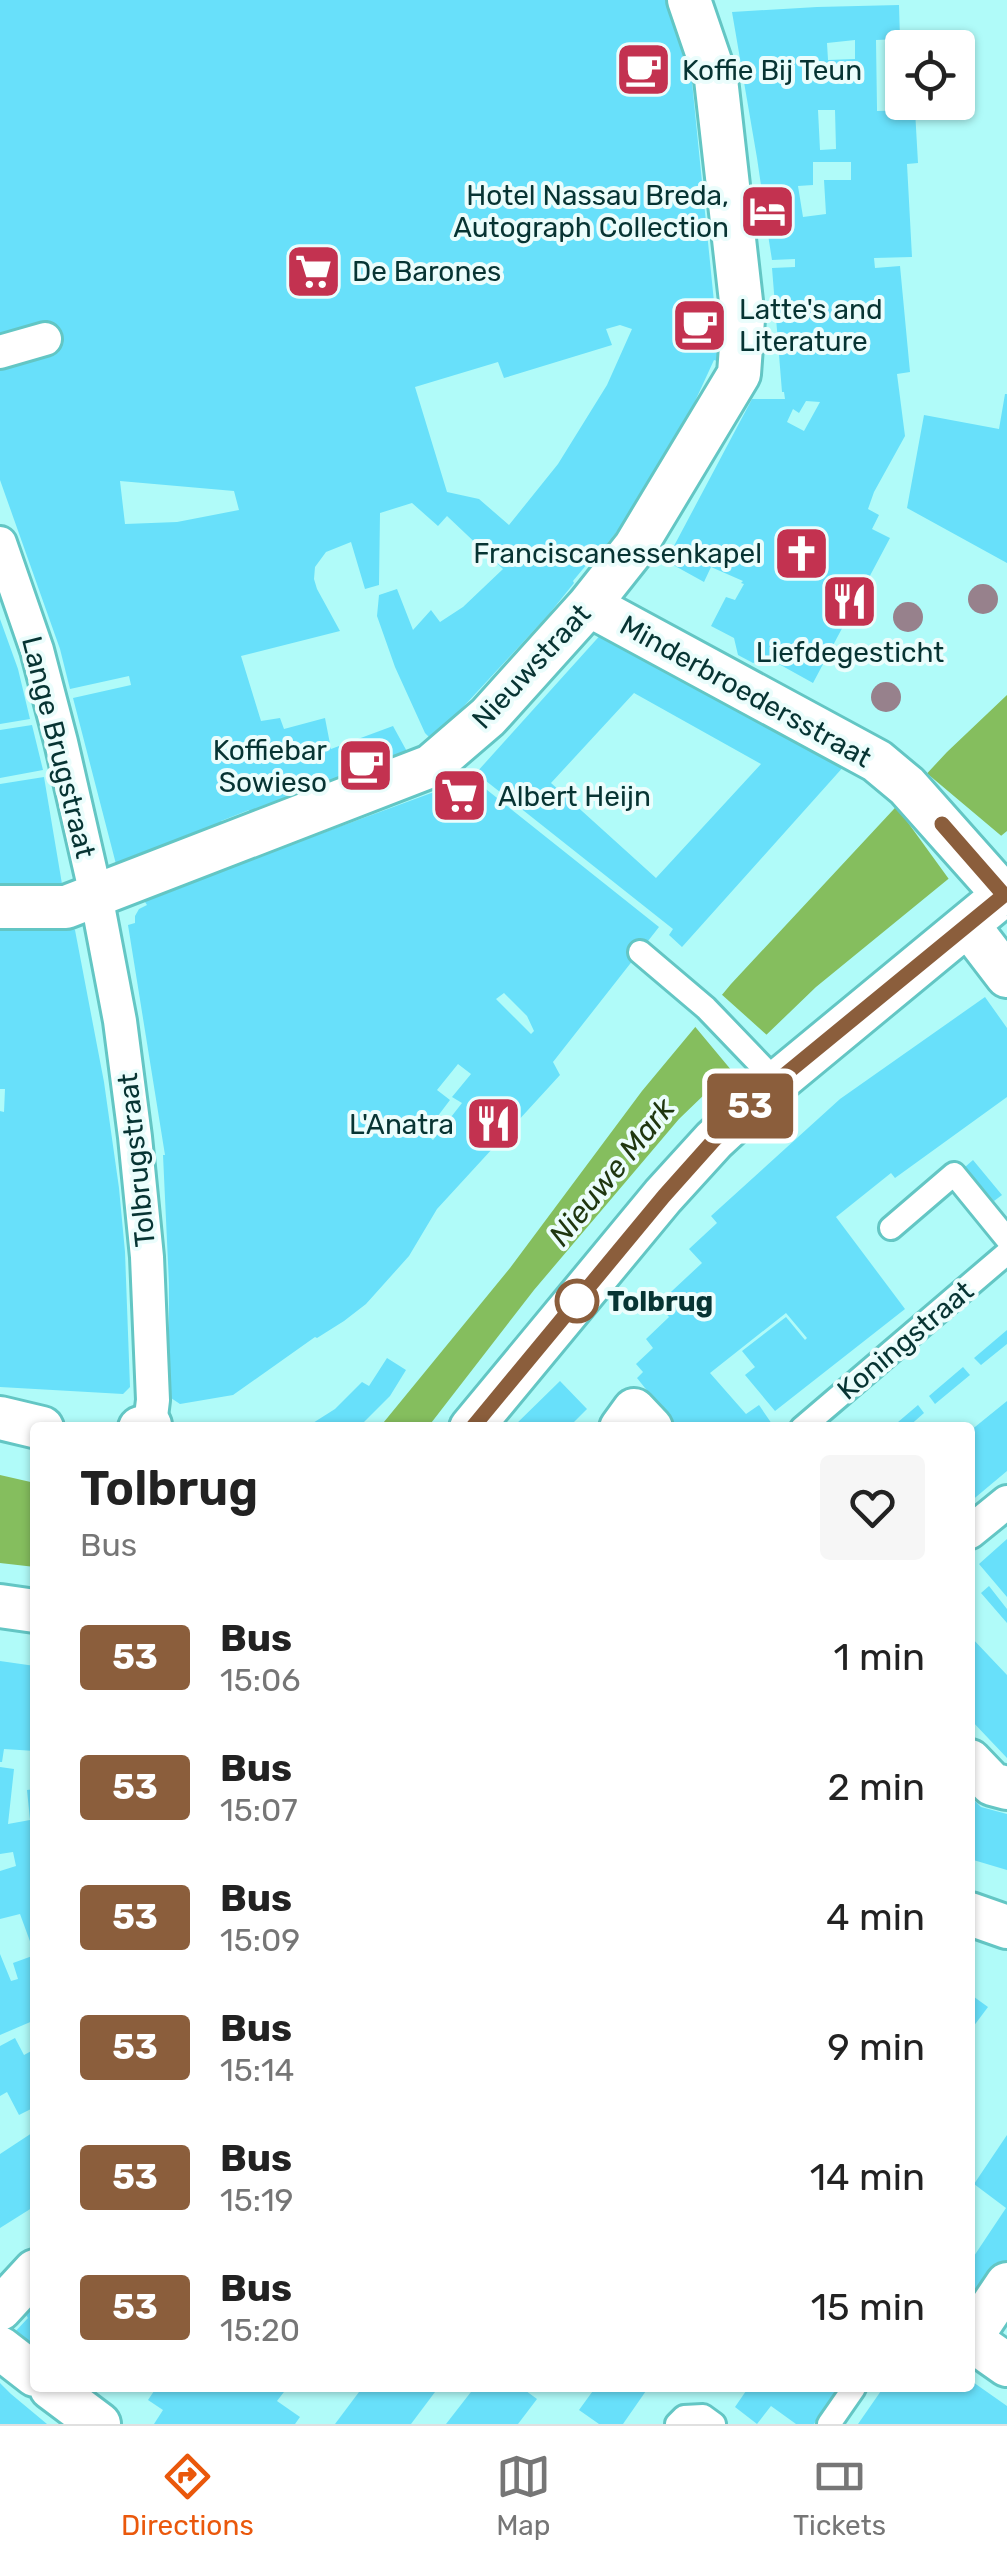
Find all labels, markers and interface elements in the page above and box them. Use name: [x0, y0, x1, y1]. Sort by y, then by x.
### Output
map controls: [885, 30, 975, 120]
button: locate: [885, 30, 975, 120]
cafe icon: Koffie Bij Teun: [613, 40, 673, 100]
place label: Koffie Bij Teun: [682, 54, 862, 87]
place label: Hotel Nassau Breda, Autograph Collection: [453, 179, 729, 244]
hotel icon: Hotel Nassau Breda, Autograph Collection: [738, 181, 798, 241]
supermarket icon: De Barones: [283, 241, 343, 301]
place label: De Barones: [352, 255, 501, 288]
place label: Latte's and Literature: [739, 293, 883, 358]
cafe icon: Latte's and Literature: [670, 295, 730, 355]
church icon: Franciscanessenkapel: [771, 523, 831, 583]
place label: Franciscanessenkapel: [473, 537, 762, 570]
restaurant icon: Liefdegesticht: [820, 571, 880, 631]
street label: Nieuwstraat: [465, 597, 597, 735]
street label: Minderbroedersstraat: [614, 609, 877, 774]
street label: Lange Brugstraat: [15, 633, 102, 862]
place label: Liefdegesticht: [756, 636, 944, 669]
place label: Koffiebar Sowieso: [213, 734, 327, 799]
cafe icon: Koffiebar Sowieso: [336, 736, 396, 796]
supermarket icon: Albert Heijn: [429, 766, 489, 826]
place label: Albert Heijn: [498, 780, 651, 813]
street label: Tolbrugstraat: [111, 1071, 162, 1249]
line badge: 53: [705, 1074, 795, 1138]
text: 53: [727, 1085, 773, 1127]
water label: Nieuwe Mark: [542, 1091, 683, 1253]
restaurant icon: L'Anatra: [463, 1094, 523, 1154]
place label: L'Anatra: [349, 1108, 454, 1141]
street label: Koningstraat: [831, 1274, 980, 1407]
marker: Tolbrug: [556, 1280, 598, 1322]
place label: Tolbrug: [607, 1285, 713, 1318]
button: heart: [820, 1455, 925, 1560]
text: Tolbrug: [80, 1460, 258, 1517]
text: Bus: [80, 1526, 137, 1564]
text: Bus: [220, 1615, 292, 1661]
text: 1 min: [833, 1634, 925, 1680]
text: 53: [112, 1636, 158, 1678]
text: 15:06: [220, 1661, 301, 1699]
text: Bus: [220, 1745, 292, 1791]
text: 2 min: [827, 1764, 925, 1810]
text: 53: [112, 1766, 158, 1808]
text: 15:07: [220, 1791, 298, 1829]
text: Bus: [220, 1875, 292, 1921]
text: 4 min: [826, 1894, 925, 1940]
text: 53: [112, 1896, 158, 1938]
text: 15:09: [220, 1921, 300, 1959]
text: Bus: [220, 2005, 292, 2051]
text: 9 min: [827, 2024, 925, 2070]
text: 53: [112, 2026, 158, 2068]
text: 15:14: [220, 2051, 294, 2089]
text: Bus: [220, 2135, 292, 2181]
text: 14 min: [810, 2154, 925, 2200]
text: 53: [112, 2156, 158, 2198]
text: 15:19: [220, 2181, 294, 2219]
text: Bus: [220, 2265, 292, 2311]
text: 15 min: [811, 2284, 925, 2330]
text: 53: [112, 2286, 158, 2328]
text: 15:20: [220, 2311, 300, 2349]
tab: Directions: [121, 2449, 254, 2542]
tab: Map: [496, 2449, 551, 2542]
tab: Tickets: [793, 2449, 886, 2542]

